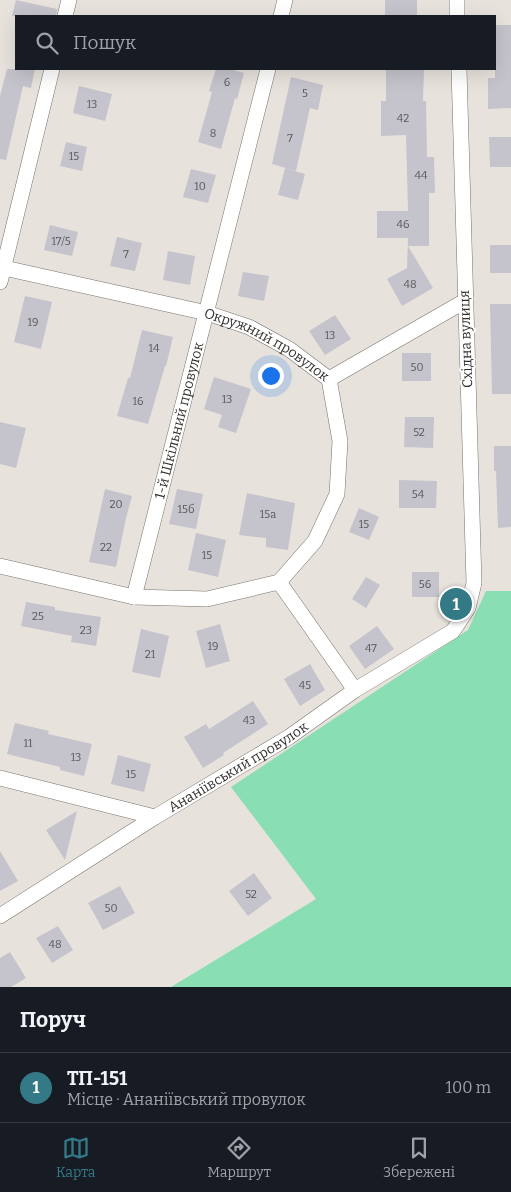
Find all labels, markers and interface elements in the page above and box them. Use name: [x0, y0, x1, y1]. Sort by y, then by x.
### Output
search box: [15, 15, 496, 70]
icon: search: [33, 29, 61, 57]
text: Пошук: [73, 31, 136, 54]
house number: 6: [224, 76, 230, 89]
house number: 5: [302, 87, 308, 100]
house number: 13: [87, 98, 97, 111]
house number: 42: [397, 112, 409, 125]
house number: 8: [210, 127, 216, 140]
house number: 7: [287, 132, 293, 145]
house number: 15: [69, 150, 79, 163]
house number: 44: [415, 169, 428, 182]
house number: 10: [194, 180, 206, 193]
house number: 46: [397, 218, 409, 231]
house number: 17/5: [51, 235, 71, 248]
house number: 7: [123, 248, 129, 261]
house number: 48: [403, 278, 417, 291]
street label: Східна вулиця: [456, 290, 476, 388]
street label: Окружний провулок: [202, 304, 333, 385]
house number: 19: [28, 316, 38, 329]
house number: 13: [325, 329, 335, 342]
street label: 1-й Шкільний провулок: [151, 340, 207, 501]
house number: 14: [149, 342, 160, 355]
house number: 50: [411, 361, 423, 374]
your location: [258, 363, 284, 389]
house number: 13: [222, 393, 232, 406]
house number: 16: [133, 395, 143, 408]
house number: 52: [413, 426, 425, 439]
house number: 54: [412, 488, 425, 501]
house number: 20: [109, 498, 123, 511]
house number: 15б: [178, 503, 194, 516]
house number: 15а: [260, 508, 276, 521]
house number: 15: [359, 518, 369, 531]
house number: 22: [100, 541, 112, 554]
house number: 15: [202, 549, 212, 562]
house number: 56: [419, 578, 431, 591]
pin: 1: [440, 585, 472, 623]
house number: 25: [32, 610, 44, 623]
house number: 23: [80, 624, 92, 637]
house number: 19: [208, 640, 218, 653]
house number: 47: [365, 642, 377, 655]
house number: 21: [145, 648, 156, 661]
house number: 45: [299, 679, 311, 692]
house number: 43: [243, 714, 255, 727]
street label: Ананіївський провулок: [165, 717, 312, 816]
house number: 11: [24, 737, 33, 750]
house number: 13: [71, 751, 81, 764]
house number: 15: [126, 768, 136, 781]
house number: 52: [245, 888, 257, 901]
house number: 50: [105, 902, 117, 915]
house number: 48: [48, 938, 62, 951]
text: Поруч: [20, 1007, 86, 1033]
text: ТП-151: [67, 1067, 127, 1090]
text: 1: [33, 1078, 39, 1097]
text: 100 m: [446, 1078, 491, 1097]
text: Місце · Ананіївський провулок: [67, 1090, 306, 1109]
tab: Карта: [56, 1134, 96, 1181]
tab: Маршрут: [208, 1134, 271, 1181]
tab: Збережені: [383, 1134, 455, 1181]

